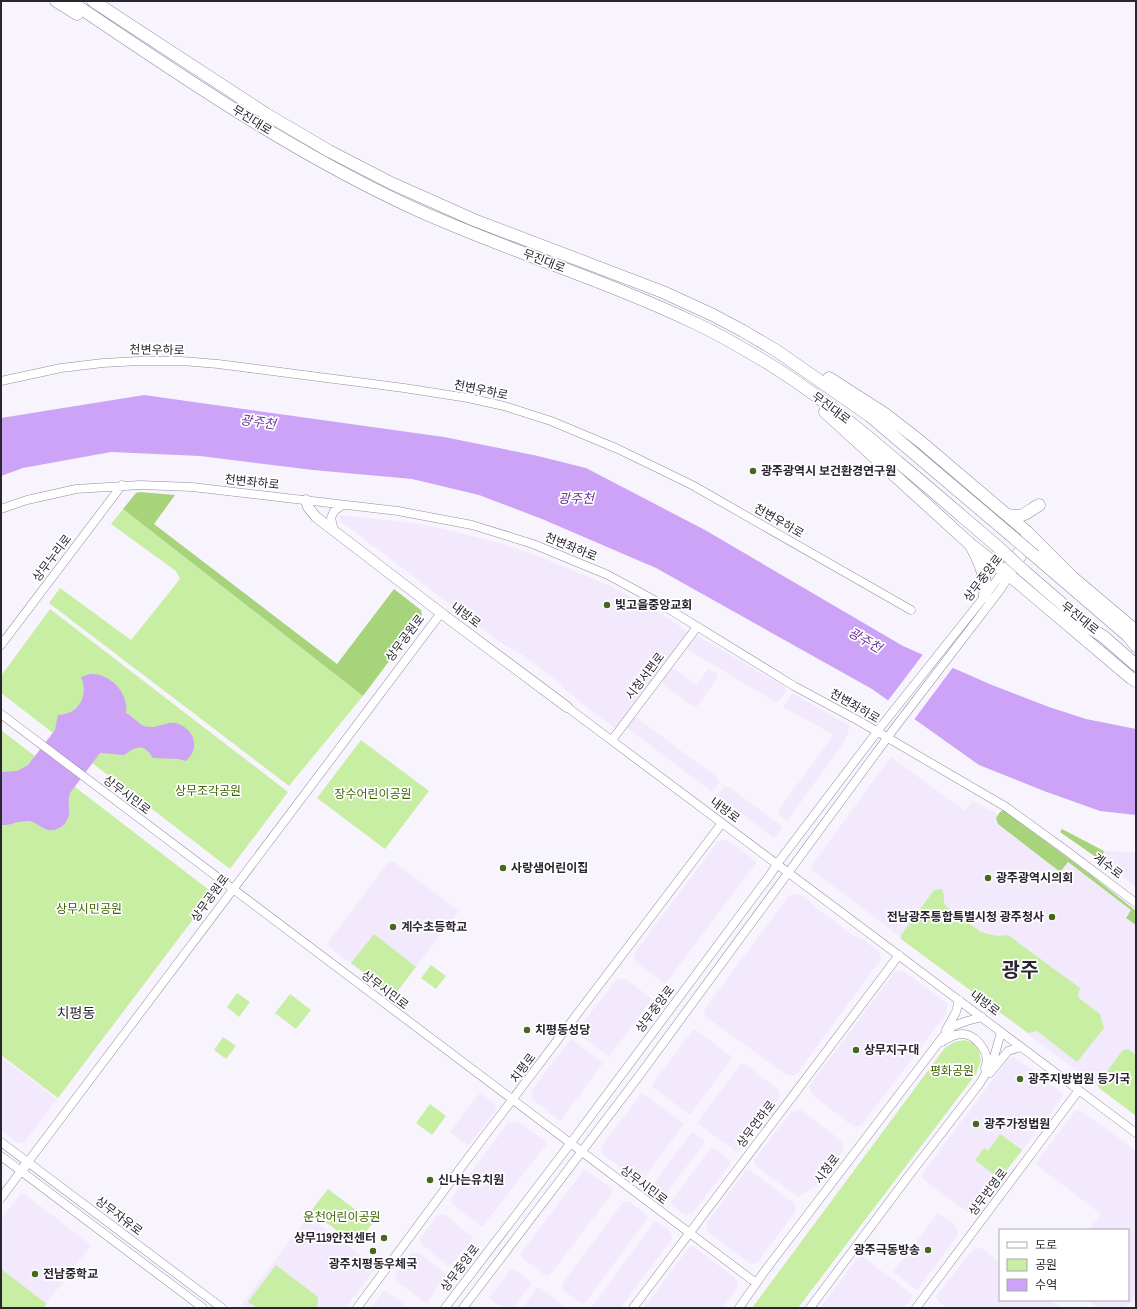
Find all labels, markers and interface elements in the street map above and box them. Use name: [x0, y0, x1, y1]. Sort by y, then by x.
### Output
street label: 무진대로: [229, 102, 275, 138]
street label: 무진대로: [521, 246, 567, 276]
street label: 천변우하로: [129, 342, 185, 358]
street label: 천변우하로: [452, 376, 510, 404]
street label: 무진대로: [809, 388, 853, 428]
water label: 광주천: [239, 411, 278, 433]
place label: 광주광역시 보건환경연구원: [761, 463, 896, 479]
marker: 광주광역시 보건환경연구원: [748, 466, 758, 476]
street label: 천변좌하로: [224, 471, 280, 493]
water label: 광주천: [558, 490, 595, 507]
street label: 천변우하로: [751, 500, 807, 542]
street label: 천변좌하로: [542, 529, 600, 565]
street label: 상무누리로: [29, 531, 75, 585]
street label: 상무중앙로: [960, 551, 1006, 605]
place label: 빛고을중앙교회: [615, 597, 692, 613]
street label: 무진대로: [1058, 598, 1102, 638]
street label: 내방로: [448, 599, 484, 631]
marker: 빛고을중앙교회: [602, 600, 612, 610]
street label: 상무공원로: [382, 611, 428, 665]
water label: 광주천: [845, 624, 886, 657]
street label: 시청서편로: [622, 649, 668, 703]
street label: 천변좌하로: [827, 685, 883, 727]
street label: 상무시민로: [100, 772, 154, 818]
park label: 상무조각공원: [175, 783, 241, 799]
park label: 장수어린이공원: [334, 786, 412, 802]
street label: 내방로: [707, 794, 743, 826]
street label: 계수로: [1090, 850, 1126, 882]
place label: 사랑샘어린이집: [511, 860, 588, 876]
marker: 사랑샘어린이집: [498, 863, 508, 873]
place label: 광주광역시의회: [996, 870, 1073, 886]
street label: 상무공원로: [187, 871, 233, 925]
marker: 광주광역시의회: [983, 873, 993, 883]
park label: 상무시민공원: [56, 901, 122, 917]
place label: 전남광주통합특별시청 광주청사: [887, 909, 1044, 925]
marker: 전남광주통합특별시청 광주청사: [1047, 912, 1057, 922]
place label: 계수초등학교: [401, 919, 467, 935]
marker: 계수초등학교: [388, 922, 398, 932]
district label: 광주: [1002, 956, 1038, 983]
street label: 상무시민로: [358, 967, 412, 1013]
street label: 상무중앙로: [632, 982, 678, 1036]
street label: 내방로: [967, 987, 1003, 1019]
district label: 치평동: [57, 1004, 95, 1022]
place label: 치평동성당: [535, 1022, 590, 1038]
marker: 치평동성당: [522, 1025, 532, 1035]
place label: 상무지구대: [864, 1042, 919, 1058]
marker: 상무지구대: [851, 1045, 861, 1055]
street label: 치평로: [507, 1050, 539, 1086]
park label: 평화공원: [930, 1063, 974, 1079]
place label: 광주지방법원 등기국: [1028, 1071, 1130, 1087]
marker: 광주지방법원 등기국: [1015, 1074, 1025, 1084]
street label: 상무연하로: [733, 1097, 779, 1151]
place label: 광주가정법원: [984, 1116, 1050, 1132]
marker: 광주가정법원: [971, 1119, 981, 1129]
street label: 시청로: [811, 1151, 843, 1187]
street label: 상무시민로: [617, 1162, 671, 1208]
street label: 상무번영로: [965, 1165, 1011, 1219]
place label: 신나는유치원: [438, 1172, 504, 1188]
marker: 신나는유치원: [425, 1175, 435, 1185]
street label: 상무자유로: [92, 1193, 146, 1239]
park label: 운천어린이공원: [303, 1209, 381, 1225]
legend: [999, 1229, 1129, 1301]
place label: 상무119안전센터: [294, 1230, 376, 1246]
marker: 상무119안전센터: [379, 1233, 389, 1243]
text: 도로: [1035, 1237, 1057, 1253]
street label: 상무중앙로: [437, 1241, 483, 1295]
place label: 광주극동방송: [854, 1242, 920, 1258]
marker: 광주극동방송: [923, 1245, 933, 1255]
marker: 광주치평동우체국: [368, 1246, 378, 1256]
place label: 광주치평동우체국: [329, 1256, 417, 1272]
text: 공원: [1035, 1257, 1057, 1273]
place label: 전남중학교: [43, 1266, 98, 1282]
marker: 전남중학교: [30, 1269, 40, 1279]
text: 수역: [1035, 1277, 1057, 1293]

